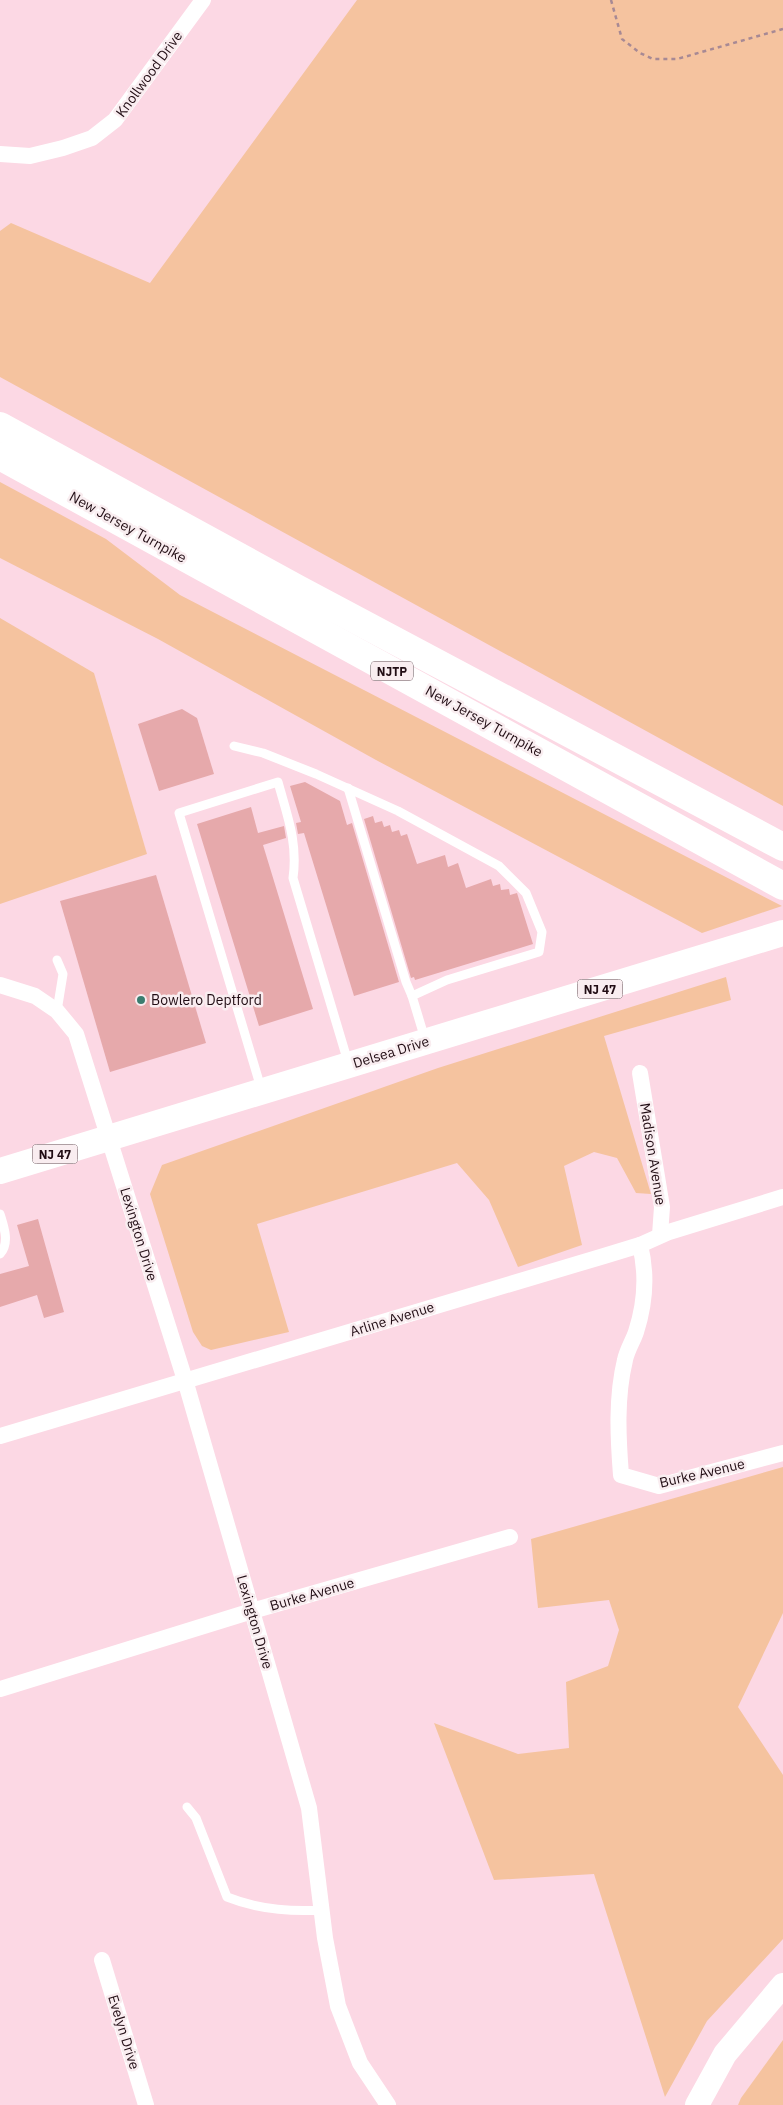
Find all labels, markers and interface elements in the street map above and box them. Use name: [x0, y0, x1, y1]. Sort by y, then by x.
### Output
street label: Knollwood Drive: [112, 27, 187, 121]
street label: New Jersey Turnpike: [66, 487, 190, 567]
road number: NJTP: [371, 661, 413, 680]
street label: New Jersey Turnpike: [422, 681, 546, 761]
road number: NJ 47: [578, 980, 622, 999]
place label: Bowlero Deptford: [151, 991, 262, 1009]
marker: Bowlero Deptford: [135, 994, 147, 1006]
street label: Delsea Drive: [351, 1032, 432, 1072]
street label: Madison Avenue: [636, 1102, 670, 1207]
road number: NJ 47: [32, 1144, 78, 1164]
street label: Lexington Drive: [116, 1185, 162, 1283]
street label: Arline Avenue: [348, 1298, 437, 1340]
street label: Burke Avenue: [658, 1454, 747, 1492]
street label: Lexington Drive: [233, 1573, 277, 1671]
street label: Burke Avenue: [268, 1573, 357, 1615]
street label: Evelyn Drive: [104, 1993, 144, 2072]

